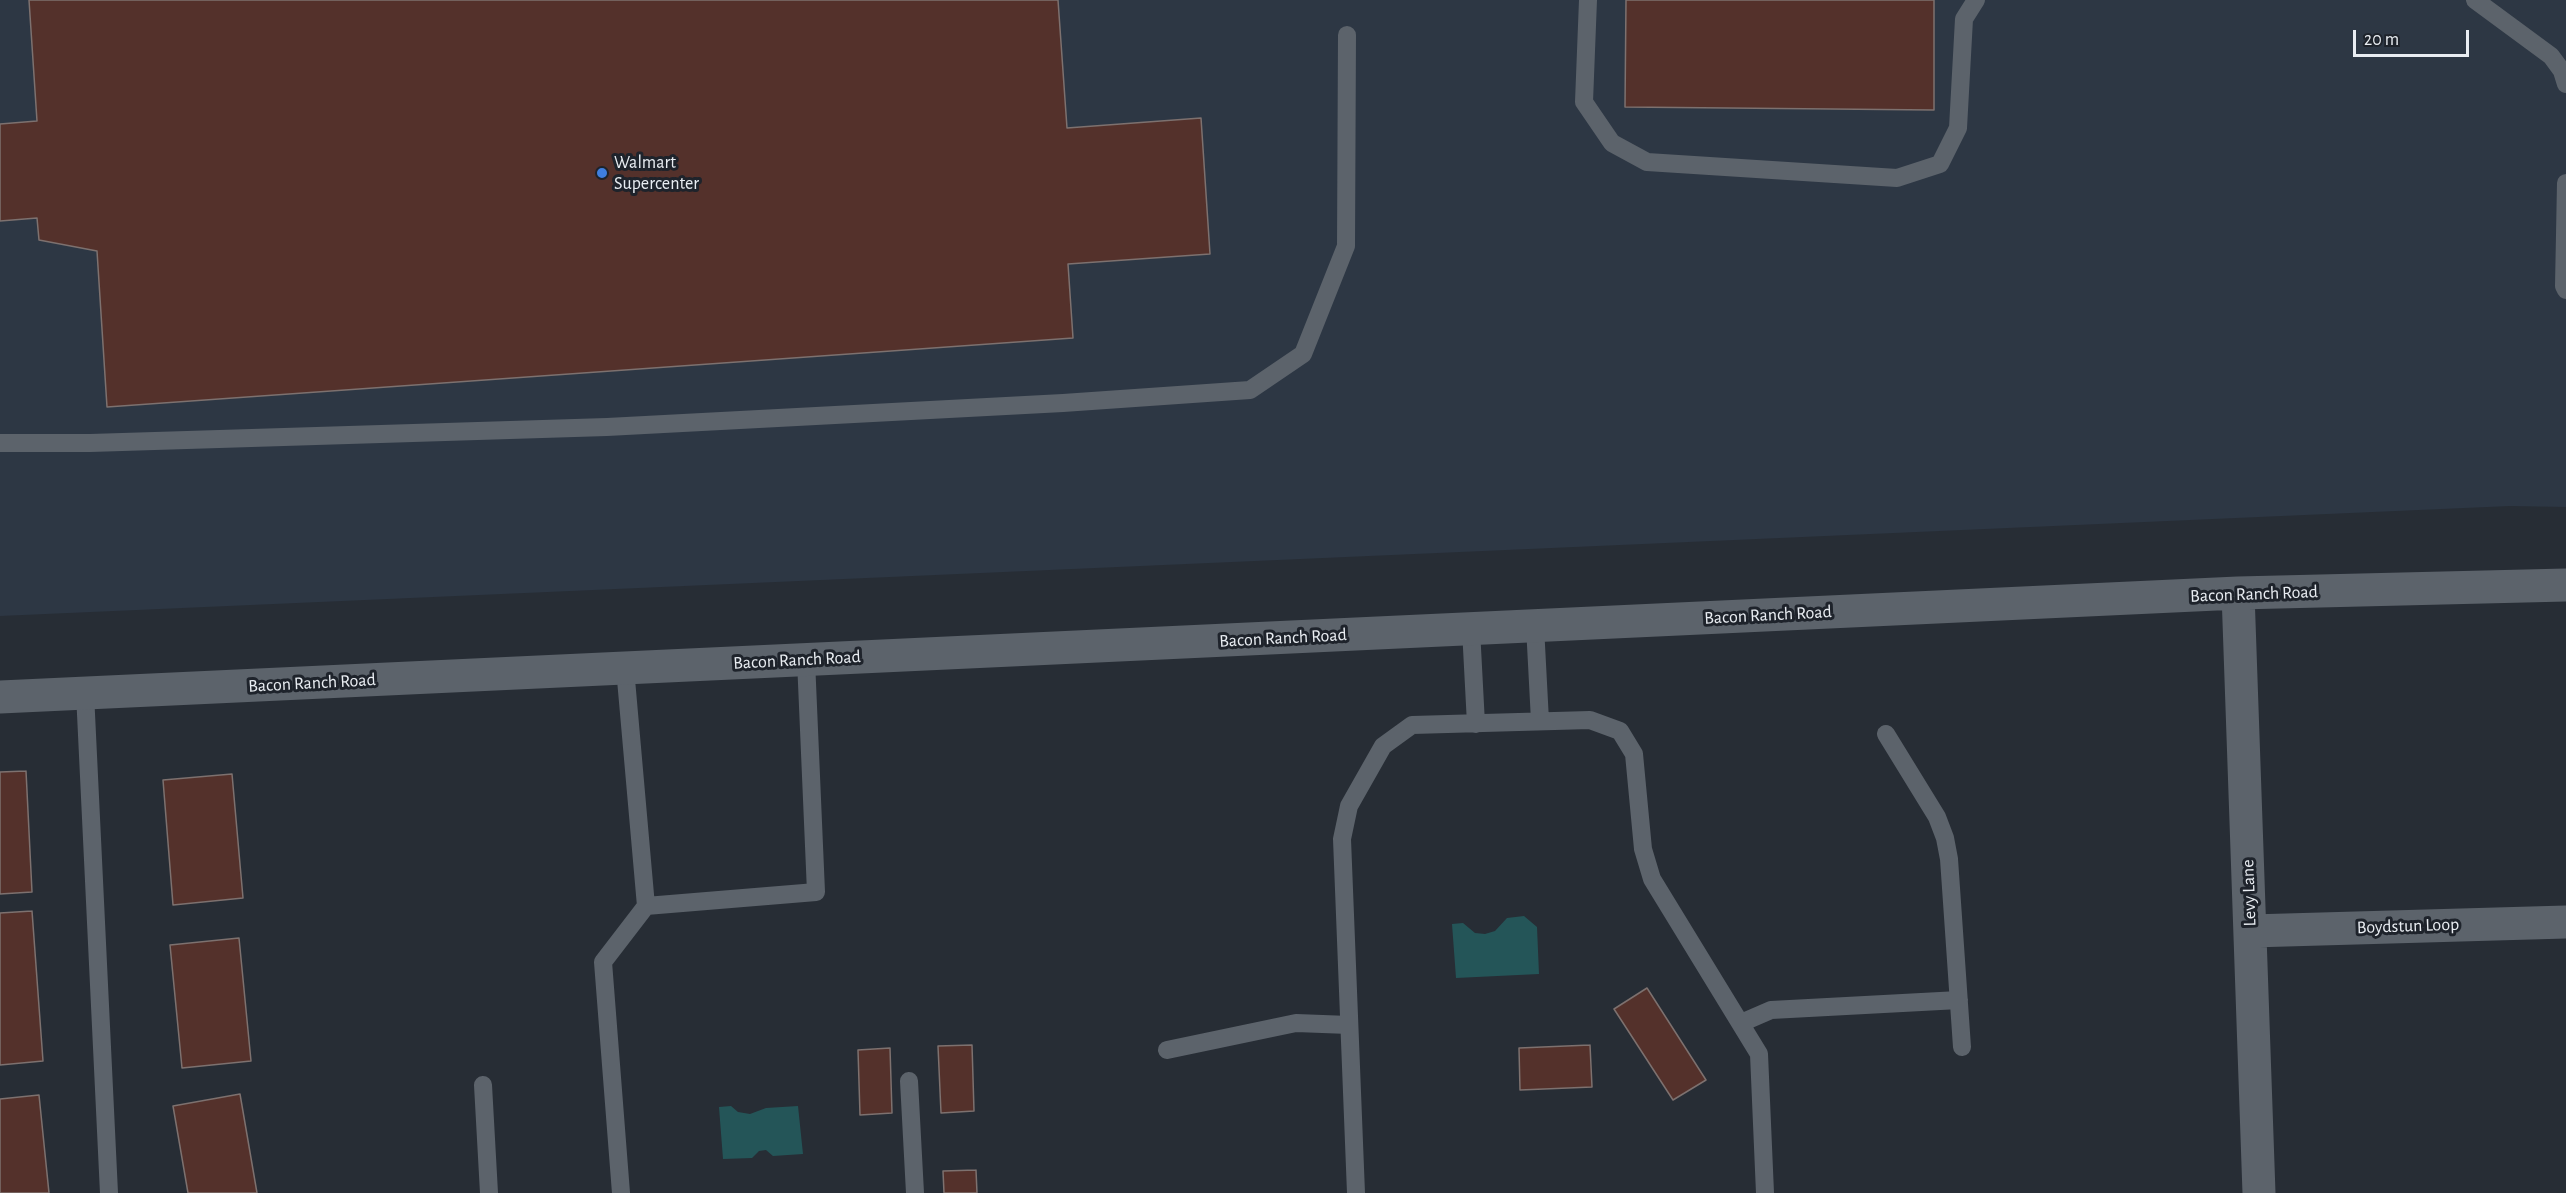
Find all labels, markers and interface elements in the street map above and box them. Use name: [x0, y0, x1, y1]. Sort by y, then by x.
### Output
scale bar: [2356, 18, 2472, 56]
text: 20 m: [2364, 31, 2399, 49]
place label: Walmart Supercenter: [614, 152, 699, 195]
marker: Walmart Supercenter: [595, 166, 609, 180]
street label: Bacon Ranch Road: [2190, 581, 2318, 607]
street label: Bacon Ranch Road: [1704, 601, 1832, 629]
street label: Bacon Ranch Road: [1219, 624, 1347, 652]
street label: Bacon Ranch Road: [733, 646, 861, 674]
street label: Bacon Ranch Road: [248, 669, 376, 697]
street label: Levy Lane: [2237, 859, 2261, 927]
street label: Boydstun Loop: [2356, 913, 2460, 939]

